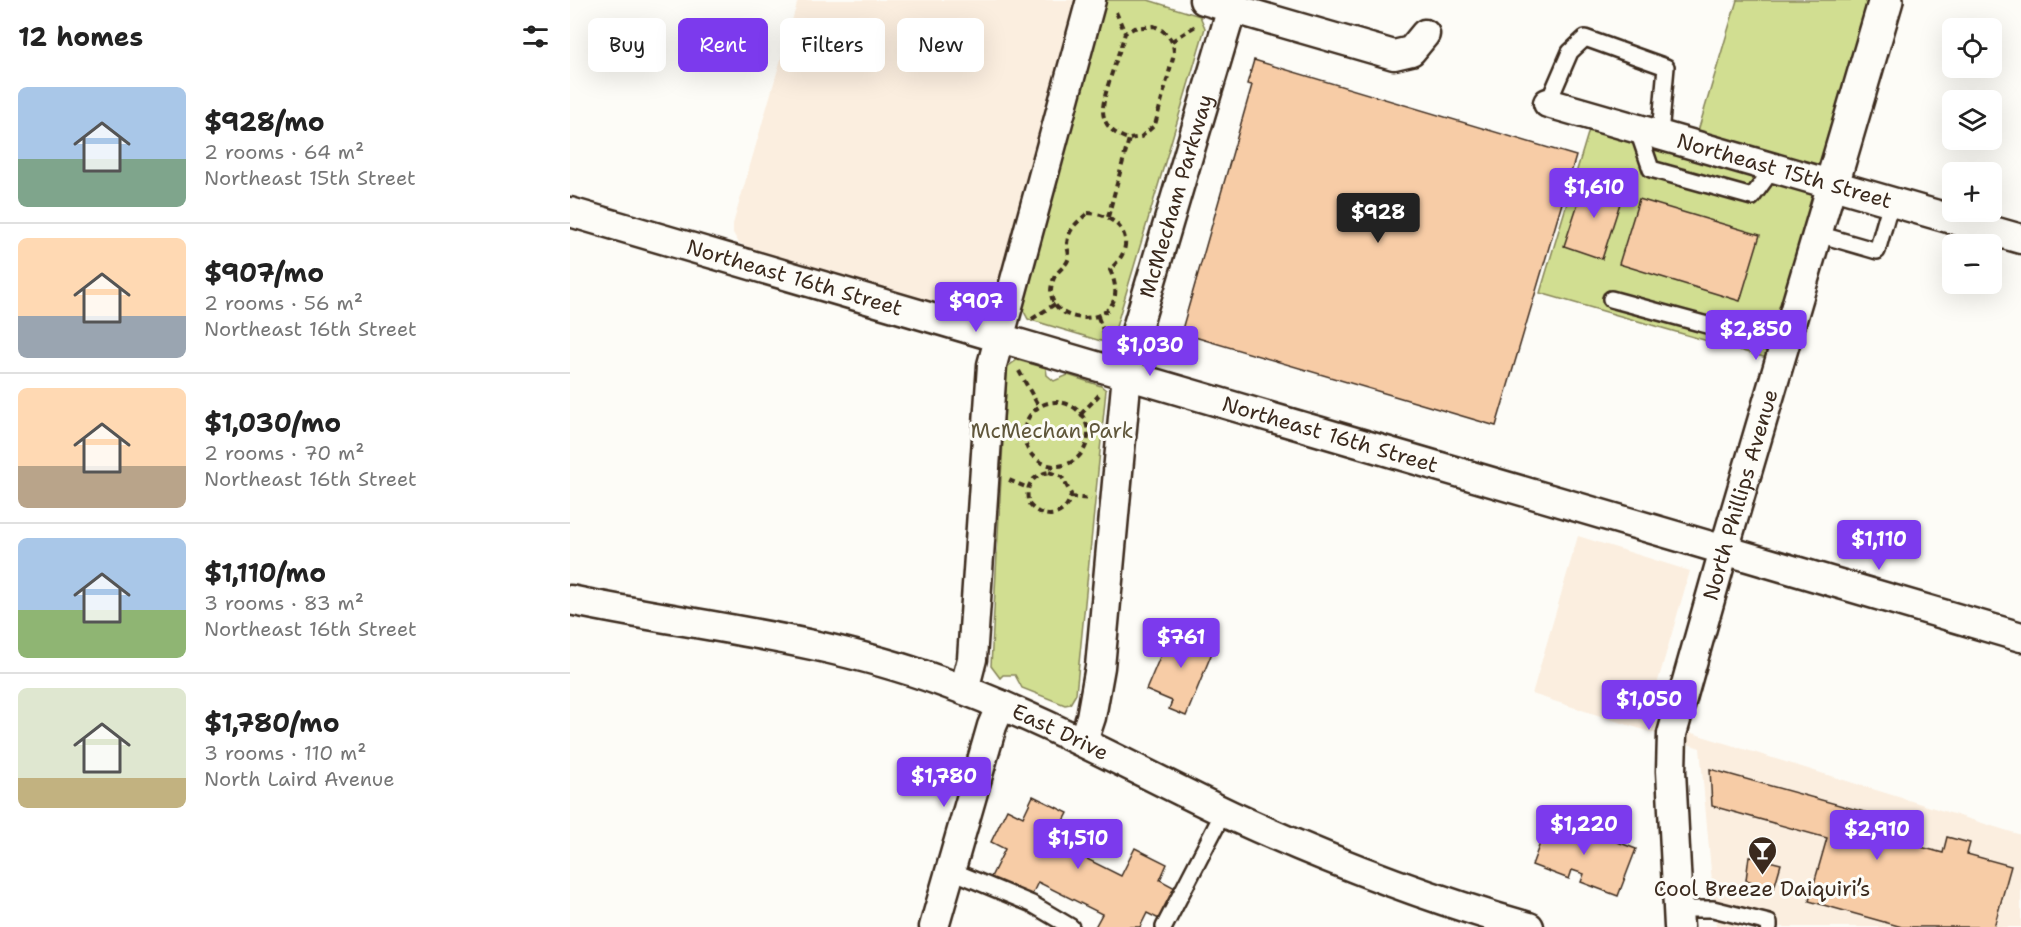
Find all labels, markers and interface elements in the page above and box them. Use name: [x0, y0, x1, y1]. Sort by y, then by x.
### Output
chip: Buy: [588, 18, 666, 72]
chip: Rent: [678, 18, 768, 72]
chip: Filters: [780, 18, 885, 72]
chip: New: [897, 18, 984, 72]
map controls: [1942, 18, 2002, 294]
button: locate: [1942, 18, 2002, 78]
text: 12 homes: [18, 19, 143, 54]
icon: filters: [519, 20, 552, 53]
button: layers: [1942, 90, 2002, 150]
street label: McMecham Parkway: [1133, 91, 1220, 301]
text: $928/mo: [204, 104, 325, 139]
icon: home: [66, 111, 138, 183]
street label: Northeast 15th Street: [1674, 127, 1895, 215]
text: 2 rooms · 64 m²: [204, 139, 364, 165]
button: +: [1942, 162, 2002, 222]
text: Northeast 15th Street: [204, 165, 416, 191]
pin: $1,610: [1545, 168, 1643, 219]
text: $1,610: [1563, 174, 1625, 200]
pin: $928: [1342, 193, 1414, 244]
text: $928: [1351, 199, 1405, 225]
street label: Northeast 16th Street: [683, 233, 906, 323]
button: −: [1942, 234, 2002, 294]
text: $907/mo: [204, 255, 324, 290]
icon: home: [66, 262, 138, 334]
pin: $907: [940, 282, 1012, 333]
text: $907: [949, 288, 1003, 314]
text: 2 rooms · 56 m²: [204, 290, 363, 316]
pin: $2,850: [1707, 310, 1805, 361]
text: Northeast 16th Street: [204, 316, 417, 342]
text: $2,850: [1720, 316, 1792, 342]
pin: $1,030: [1101, 326, 1199, 377]
text: $1,030: [1116, 332, 1184, 358]
street label: North Phillips Avenue: [1696, 386, 1785, 604]
street label: Northeast 16th Street: [1219, 390, 1441, 479]
text: $1,030/mo: [204, 405, 341, 440]
icon: home: [66, 412, 138, 484]
park label: McMechan Park: [970, 417, 1134, 445]
text: 2 rooms · 70 m²: [204, 440, 365, 466]
text: Northeast 16th Street: [204, 466, 417, 492]
pin: $1,110: [1830, 520, 1928, 571]
text: $1,110: [1851, 526, 1907, 552]
text: $1,110/mo: [204, 555, 326, 590]
icon: home: [66, 562, 138, 634]
text: 3 rooms · 83 m²: [204, 590, 364, 616]
text: Northeast 16th Street: [204, 616, 417, 642]
pin: $761: [1145, 618, 1217, 669]
text: $761: [1157, 624, 1205, 650]
pin: $1,050: [1600, 680, 1698, 731]
text: $1,050: [1616, 686, 1682, 712]
street label: East Drive: [1008, 697, 1113, 767]
text: $1,780/mo: [204, 705, 340, 740]
icon: home: [66, 712, 138, 784]
text: 3 rooms · 110 m²: [204, 740, 367, 766]
pin: $1,780: [895, 757, 993, 808]
text: $1,780: [911, 763, 977, 789]
text: North Laird Avenue: [204, 766, 395, 792]
pin: $1,220: [1535, 805, 1633, 856]
pin: $2,910: [1828, 810, 1926, 861]
text: $1,220: [1550, 811, 1618, 837]
text: $2,910: [1844, 816, 1910, 842]
pin: $1,510: [1029, 819, 1127, 870]
text: $1,510: [1048, 825, 1108, 851]
bar icon: Cool Breeze Daiquiri’s: [1746, 834, 1778, 876]
place label: Cool Breeze Daiquiri’s: [1654, 875, 1870, 903]

